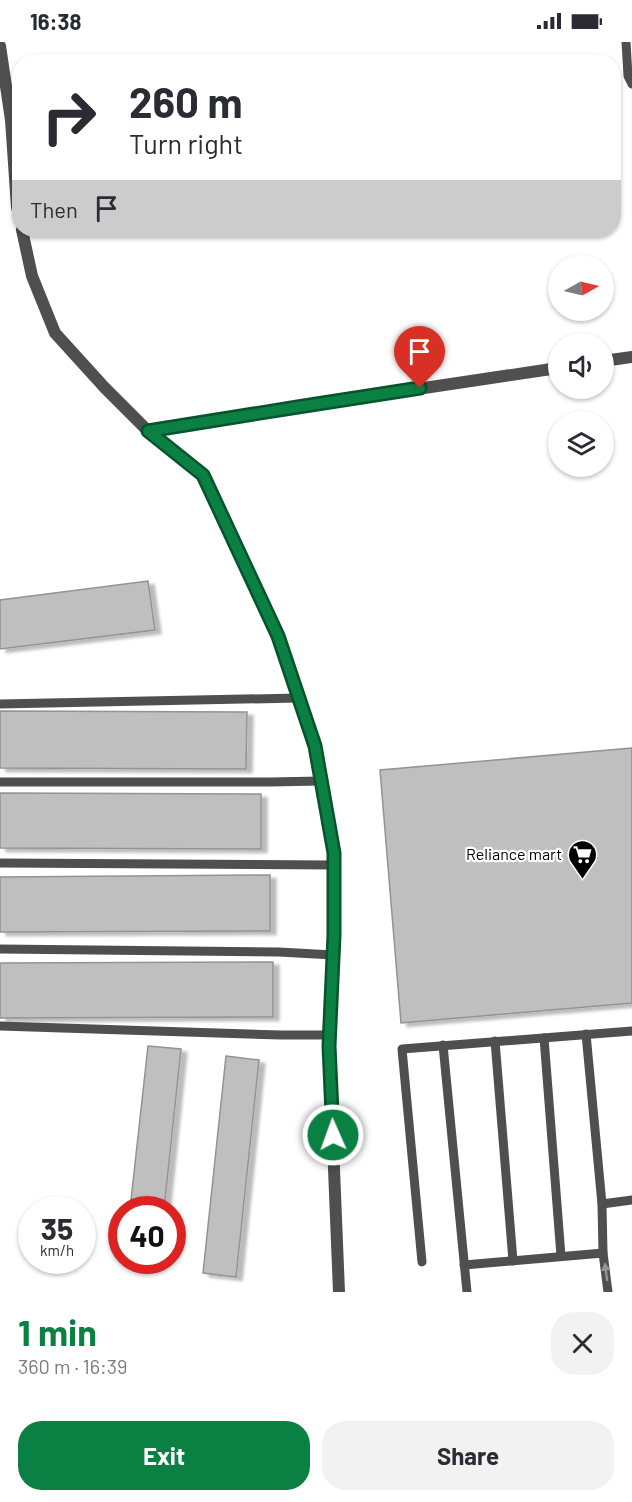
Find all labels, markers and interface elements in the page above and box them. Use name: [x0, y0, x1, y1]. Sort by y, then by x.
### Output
text: 16:38: [30, 8, 81, 34]
text: 260 m: [129, 76, 242, 126]
icon: right: [30, 78, 108, 156]
text: Turn right: [129, 127, 243, 159]
icon: arrive: [90, 192, 123, 225]
text: Then: [30, 196, 78, 222]
north arrow: [548, 255, 614, 321]
map controls: [548, 255, 614, 477]
pin: [394, 326, 445, 388]
button: sound: [548, 333, 614, 399]
icon: arrive: [403, 335, 436, 368]
button: layers: [548, 411, 614, 477]
supermarket icon: Reliance mart: [567, 838, 599, 880]
place label: Reliance mart: [466, 844, 562, 863]
position arrow: [301, 1103, 365, 1167]
speed limit sign: 40: [108, 1196, 186, 1274]
text: 35: [41, 1210, 73, 1246]
text: km/h: [40, 1241, 74, 1259]
one-way arrow: [601, 1263, 610, 1282]
text: 1 min: [18, 1310, 97, 1353]
button: close: [551, 1312, 614, 1375]
text: 360 m · 16:39: [18, 1354, 127, 1378]
button: Exit: [18, 1421, 310, 1490]
button: Share: [322, 1421, 614, 1490]

